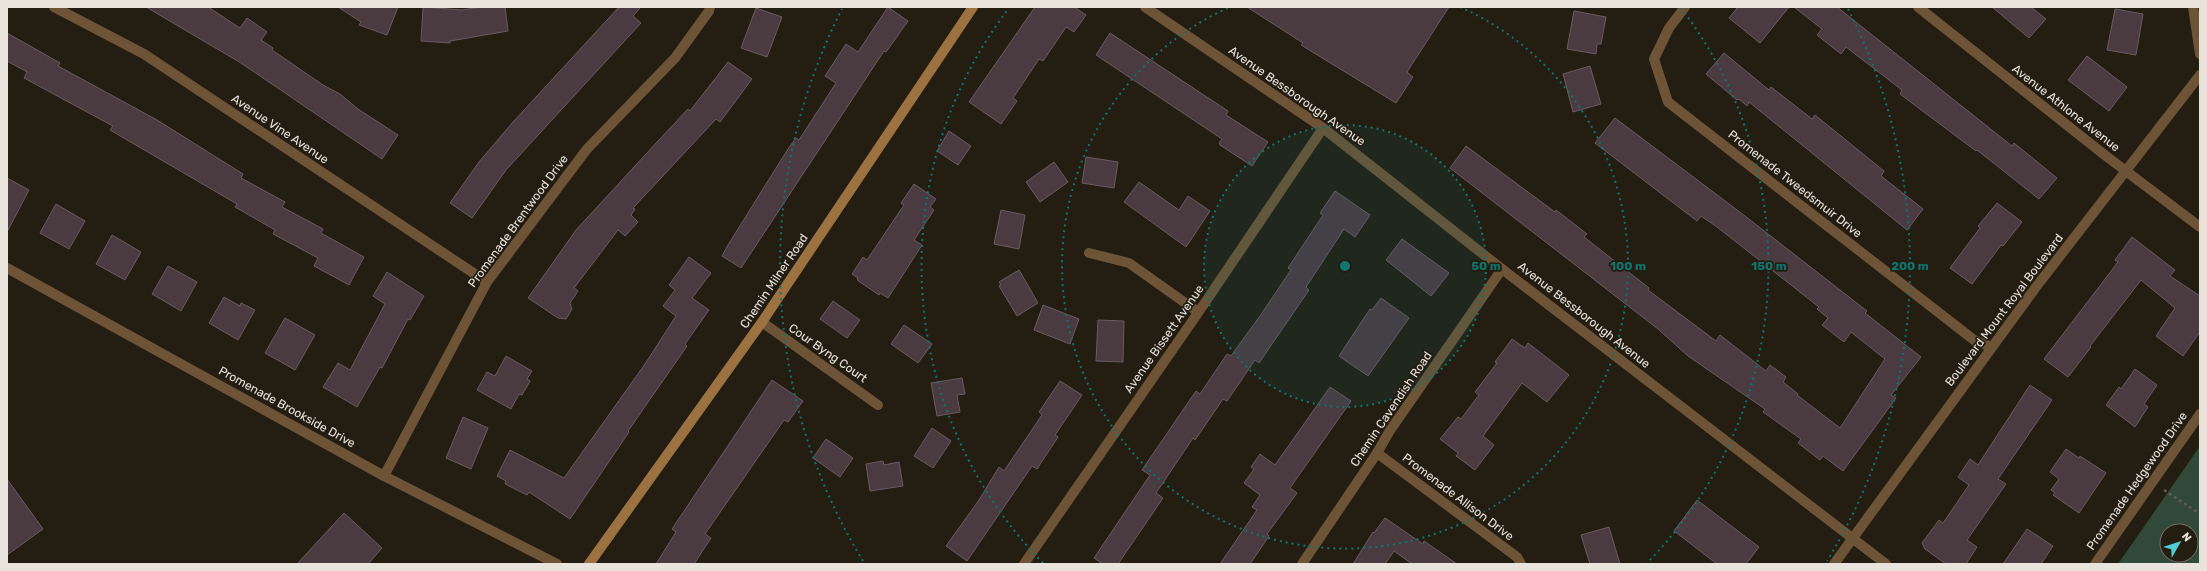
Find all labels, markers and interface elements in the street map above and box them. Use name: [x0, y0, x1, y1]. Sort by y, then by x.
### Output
street label: Avenue Bessborough Avenue: [1226, 43, 1368, 149]
street label: Avenue Athlone Avenue: [2009, 62, 2123, 155]
street label: Avenue Vine Avenue: [229, 91, 331, 167]
street label: Promenade Tweedsmuir Drive: [1725, 127, 1865, 241]
street label: Promenade Brentwood Drive: [465, 152, 571, 290]
street label: Chemin Milner Road: [737, 231, 811, 331]
street label: Boulevard Mount Royal Boulevard: [1942, 231, 2066, 389]
centre of rings: [1338, 259, 1352, 273]
text: 50 m: [1471, 259, 1501, 273]
street label: Avenue Bessborough Avenue: [1515, 259, 1653, 371]
text: 100 m: [1610, 259, 1646, 273]
text: 150 m: [1751, 259, 1787, 273]
text: 200 m: [1891, 259, 1929, 273]
street label: Avenue Bissett Avenue: [1121, 282, 1207, 396]
street label: Cour Byng Court: [786, 321, 870, 385]
street label: Chemin Cavendish Road: [1347, 349, 1435, 469]
street label: Promenade Brookside Drive: [216, 364, 358, 451]
street label: Promenade Hedgewood Drive: [2084, 409, 2190, 553]
street label: Promenade Allison Drive: [1400, 451, 1517, 544]
north arrow: [2159, 523, 2199, 563]
text: N: [2179, 530, 2194, 544]

